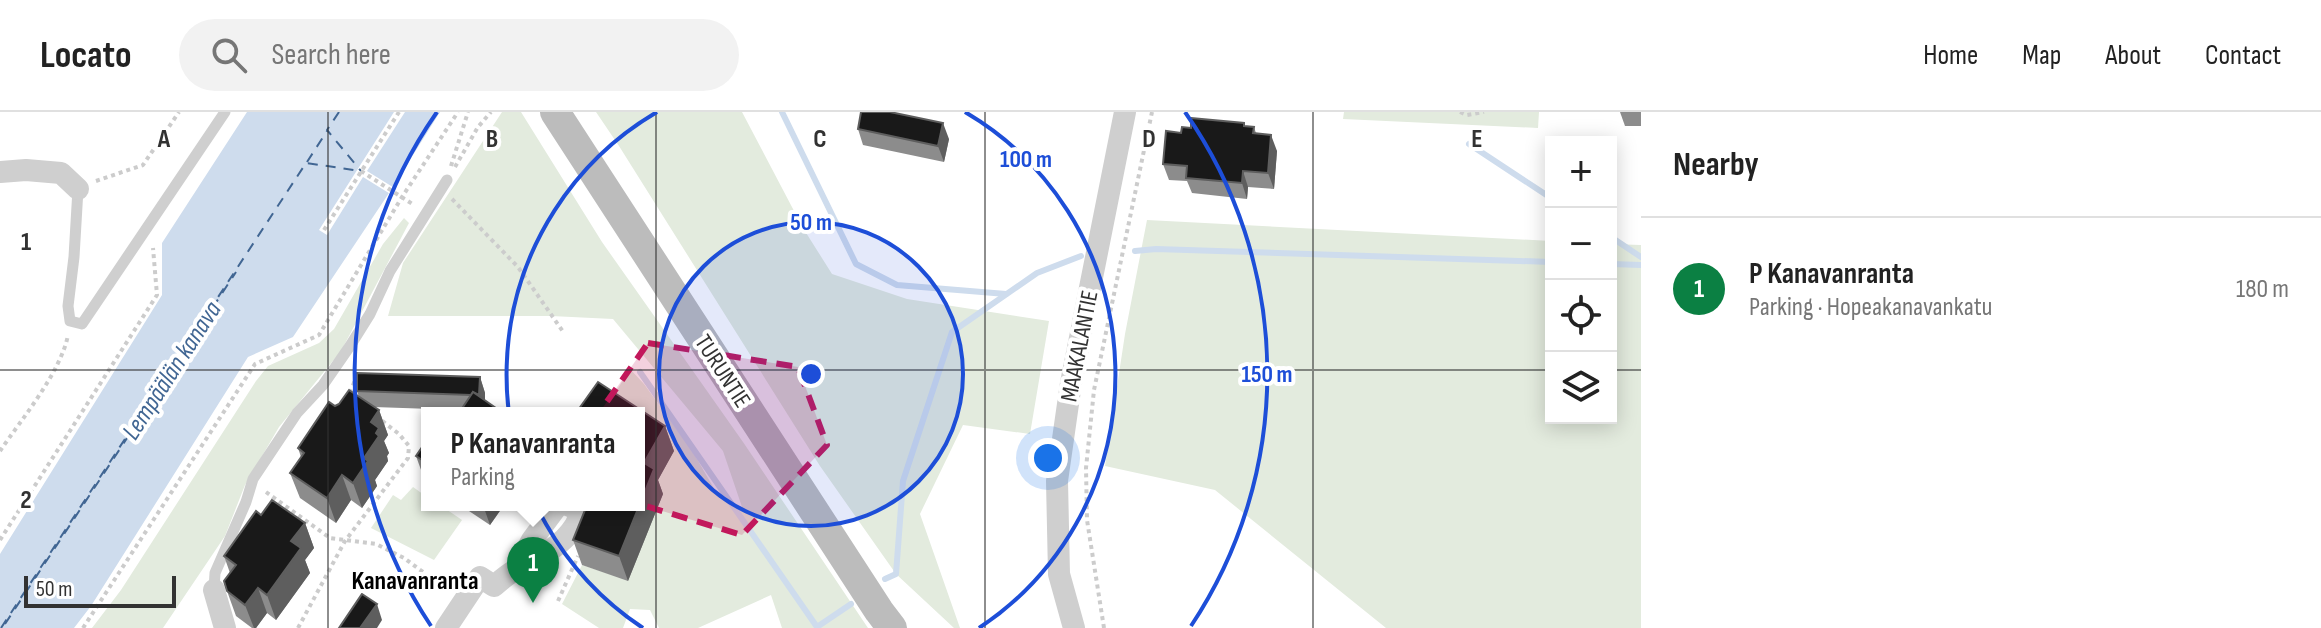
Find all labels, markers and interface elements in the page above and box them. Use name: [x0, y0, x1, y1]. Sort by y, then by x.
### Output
search box: [179, 19, 739, 91]
text: Locato: [40, 33, 131, 78]
icon: search: [207, 33, 251, 77]
text: Search here: [271, 37, 391, 73]
text: Home: [1923, 39, 1978, 72]
text: Map: [2022, 39, 2061, 72]
text: About: [2105, 39, 2161, 72]
text: Contact: [2205, 39, 2281, 72]
text: A: [157, 124, 171, 155]
text: B: [486, 124, 498, 155]
text: C: [813, 124, 827, 155]
text: D: [1142, 124, 1156, 155]
text: E: [1471, 124, 1483, 155]
map controls: [1545, 136, 1617, 424]
button: +: [1545, 136, 1617, 208]
text: Nearby: [1673, 144, 1759, 185]
text: 100 m: [1000, 145, 1052, 174]
text: 50 m: [790, 208, 832, 237]
button: −: [1545, 208, 1617, 280]
text: 1: [21, 227, 31, 258]
text: P Kanavanranta: [1749, 256, 1914, 292]
text: 1: [1694, 274, 1704, 305]
text: 180 m: [2236, 274, 2289, 305]
button: locate: [1545, 280, 1617, 352]
street label: MAAKALANTIE: [1055, 288, 1104, 404]
text: Parking · Hopeakanavankatu: [1749, 292, 1993, 323]
water label: Lempäälän kanava: [116, 295, 229, 446]
street label: TURUNTIE: [688, 329, 757, 413]
button: layers: [1545, 352, 1617, 424]
centre of rings: [797, 360, 825, 388]
text: 150 m: [1241, 360, 1293, 389]
popup: [421, 407, 645, 511]
text: P Kanavanranta: [451, 426, 615, 462]
your location: [1028, 438, 1068, 478]
text: Parking: [451, 462, 515, 493]
text: 2: [20, 485, 32, 516]
pin: 1: [507, 537, 559, 603]
district label: Kanavanranta: [351, 566, 479, 597]
scale bar: [24, 572, 176, 608]
text: 50 m: [36, 576, 72, 603]

